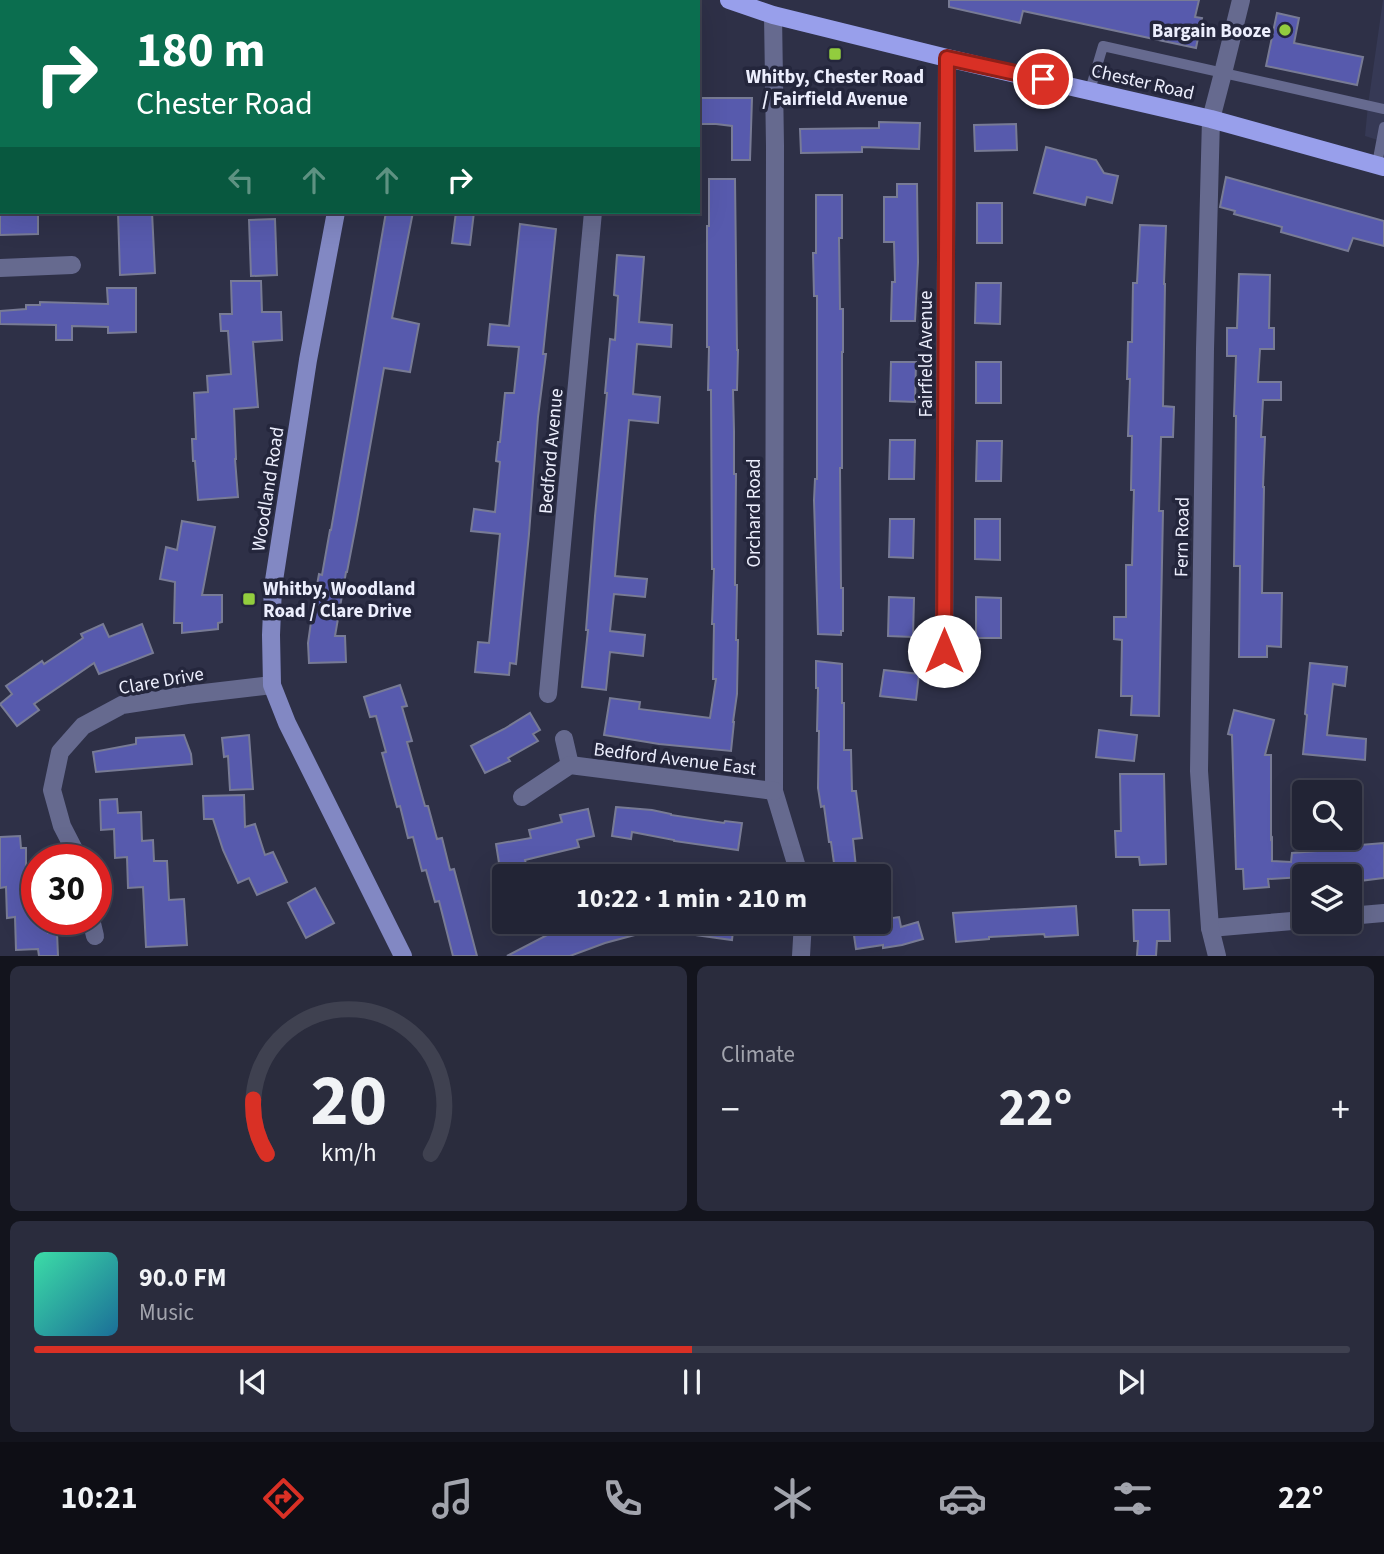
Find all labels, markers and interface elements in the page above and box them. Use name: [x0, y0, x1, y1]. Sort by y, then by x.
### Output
text: 180 m: [136, 16, 265, 86]
place label: Bargain Booze: [1152, 18, 1271, 45]
marker: Bargain Booze: [1277, 22, 1293, 38]
icon: right: [21, 28, 112, 119]
marker: Whitby, Chester Road / Fairfield Avenue: [827, 46, 843, 62]
pin: [1013, 49, 1073, 109]
street label: Chester Road: [1088, 58, 1197, 107]
icon: arrive: [1024, 60, 1062, 98]
place label: Whitby, Chester Road / Fairfield Avenue: [746, 64, 924, 113]
text: Chester Road: [136, 81, 313, 127]
icon: left: [222, 161, 260, 199]
icon: ahead: [295, 161, 333, 199]
icon: ahead: [368, 161, 406, 199]
icon: right: [441, 161, 479, 199]
street label: Fairfield Avenue: [913, 291, 940, 417]
street label: Bedford Avenue: [533, 387, 570, 515]
street label: Woodland Road: [245, 425, 292, 554]
street label: Orchard Road: [741, 458, 768, 568]
street label: Fern Road: [1168, 497, 1197, 577]
place label: Whitby, Woodland Road / Clare Drive: [263, 576, 415, 625]
marker: Whitby, Woodland Road / Clare Drive: [241, 591, 257, 607]
position arrow: [907, 614, 981, 688]
street label: Clare Drive: [117, 661, 206, 702]
street label: Bedford Avenue East: [592, 736, 758, 783]
map controls: [1292, 780, 1362, 934]
button: search: [1292, 780, 1362, 850]
speed limit sign: 30: [21, 844, 112, 935]
button: layers: [1292, 864, 1362, 934]
text: 10:22 · 1 min · 210 m: [576, 880, 807, 917]
text: Climate: [721, 1038, 795, 1071]
text: 20: [310, 1050, 387, 1154]
text: 22°: [999, 1072, 1072, 1146]
text: −: [721, 1083, 740, 1137]
text: +: [1331, 1083, 1350, 1137]
text: km/h: [321, 1135, 376, 1171]
text: 90.0 FM: [139, 1259, 227, 1296]
text: Music: [139, 1296, 194, 1329]
icon: previous: [234, 1363, 272, 1401]
icon: pause: [673, 1363, 711, 1401]
icon: next: [1112, 1363, 1150, 1401]
icon: directions: [259, 1474, 308, 1523]
icon: music: [428, 1474, 477, 1523]
icon: phone: [598, 1474, 647, 1523]
icon: climate: [768, 1474, 817, 1523]
icon: car: [938, 1474, 987, 1523]
icon: filters: [1108, 1474, 1157, 1523]
text: 10:21: [60, 1475, 138, 1521]
text: 22°: [1278, 1475, 1323, 1521]

